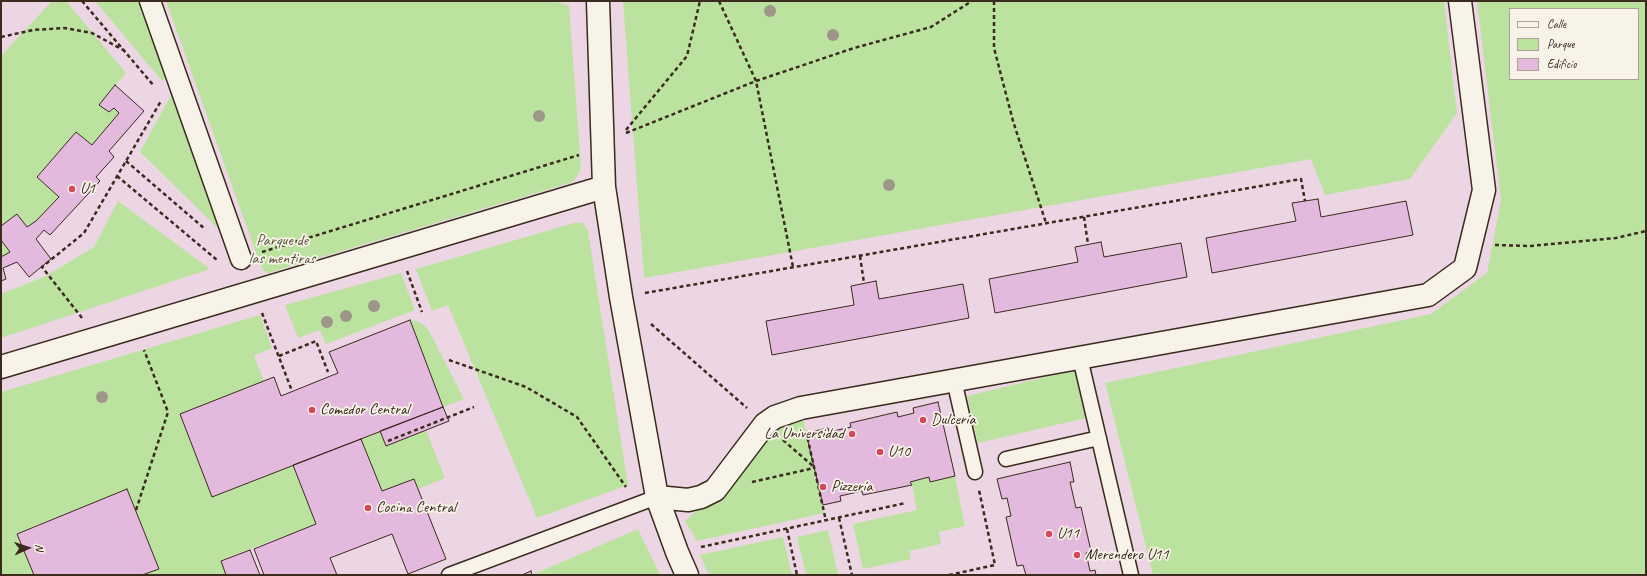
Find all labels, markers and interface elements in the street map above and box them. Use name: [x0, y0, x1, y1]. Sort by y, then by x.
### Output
legend: [1509, 8, 1639, 80]
text: Calle: [1547, 16, 1566, 32]
text: Parque: [1547, 36, 1575, 52]
text: Edificio: [1547, 56, 1577, 72]
place label: U1: [80, 179, 95, 199]
marker: U1: [67, 184, 77, 194]
park label: Parque de las mentiras: [249, 231, 315, 269]
place label: Comedor Central: [320, 400, 409, 420]
marker: Comedor Central: [307, 405, 317, 415]
place label: Dulcería: [931, 410, 976, 430]
marker: Dulcería: [918, 415, 928, 425]
place label: La Universidad: [764, 424, 844, 444]
marker: La Universidad: [847, 429, 857, 439]
place label: U10: [888, 442, 910, 462]
marker: U10: [875, 447, 885, 457]
place label: Pizzería: [831, 477, 873, 497]
marker: Pizzería: [818, 482, 828, 492]
place label: Cocina Central: [376, 498, 456, 518]
marker: Cocina Central: [363, 503, 373, 513]
place label: U11: [1057, 524, 1079, 544]
north arrow: [8, 528, 48, 568]
marker: U11: [1044, 529, 1054, 539]
text: N: [33, 544, 47, 551]
place label: Merendero U11: [1085, 545, 1169, 565]
marker: Merendero U11: [1072, 550, 1082, 560]

